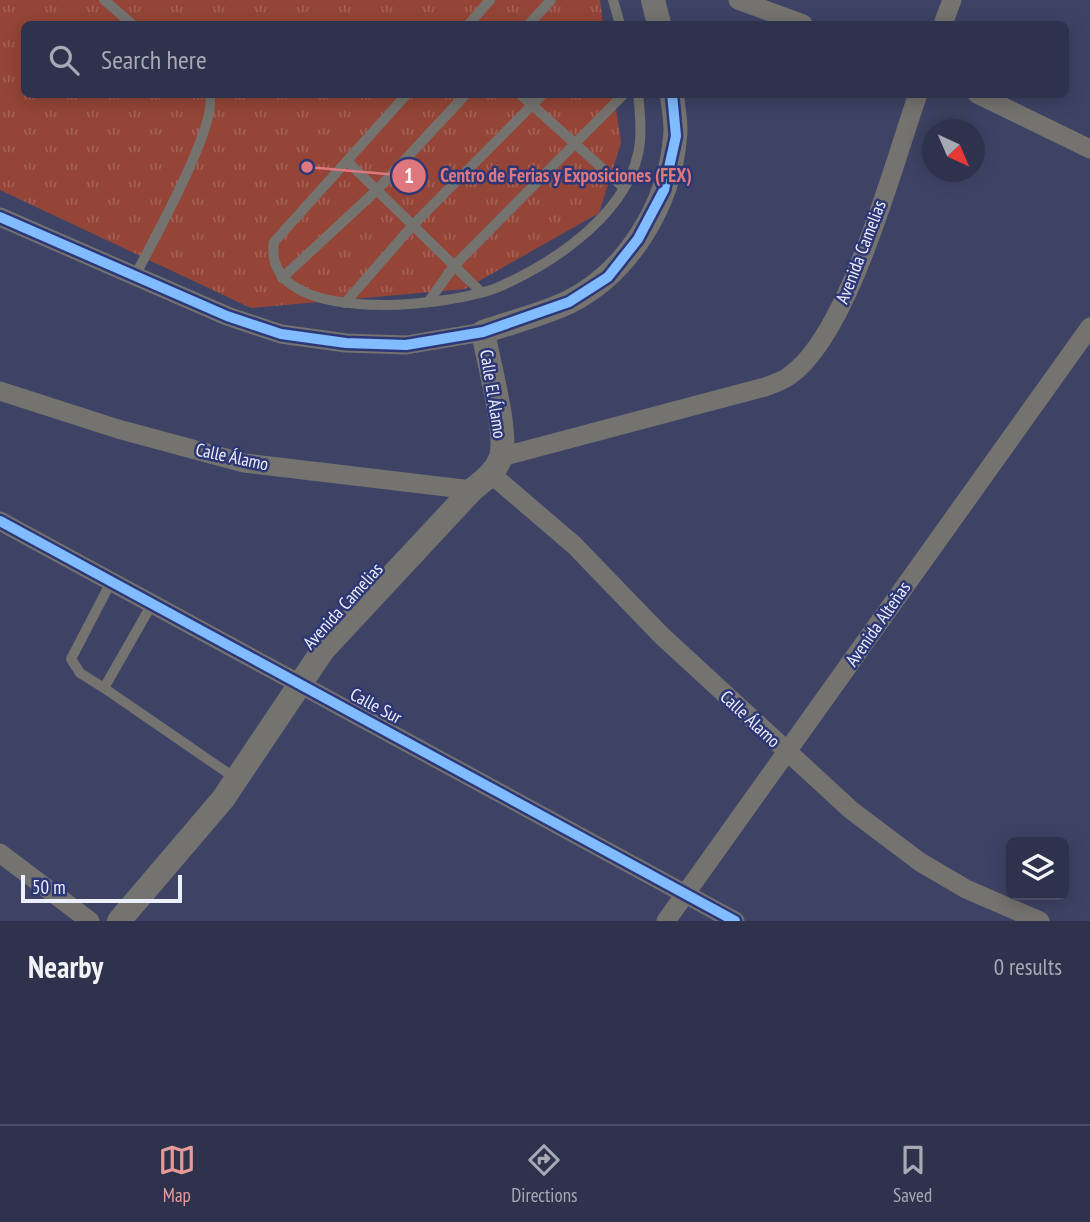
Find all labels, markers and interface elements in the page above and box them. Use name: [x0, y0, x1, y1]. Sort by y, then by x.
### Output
search box: [21, 21, 1069, 98]
icon: search: [45, 41, 83, 79]
text: Search here: [101, 43, 207, 76]
north arrow: [922, 119, 985, 182]
callout: Centro de Ferias y Exposiciones (FEX): [391, 156, 707, 196]
text: 1: [404, 162, 414, 189]
text: Centro de Ferias y Exposiciones (FEX): [440, 163, 692, 187]
street label: Avenida Camelias: [830, 197, 891, 307]
street label: Calle El Álamo: [475, 348, 512, 440]
street label: Calle Álamo: [194, 438, 271, 475]
street label: Avenida Camelias: [298, 558, 388, 654]
street label: Avenida Alteñas: [840, 577, 915, 671]
street label: Calle Sur: [346, 682, 406, 729]
street label: Calle Álamo: [716, 685, 785, 752]
map controls: [1006, 837, 1069, 900]
button: layers: [1006, 837, 1069, 900]
scale bar: [21, 872, 182, 904]
text: 50 m: [32, 875, 66, 899]
text: Nearby: [28, 947, 103, 986]
text: 0 results: [994, 952, 1062, 981]
tab: Map: [158, 1141, 196, 1207]
tab: Directions: [511, 1141, 577, 1207]
tab: Saved: [893, 1141, 932, 1207]

